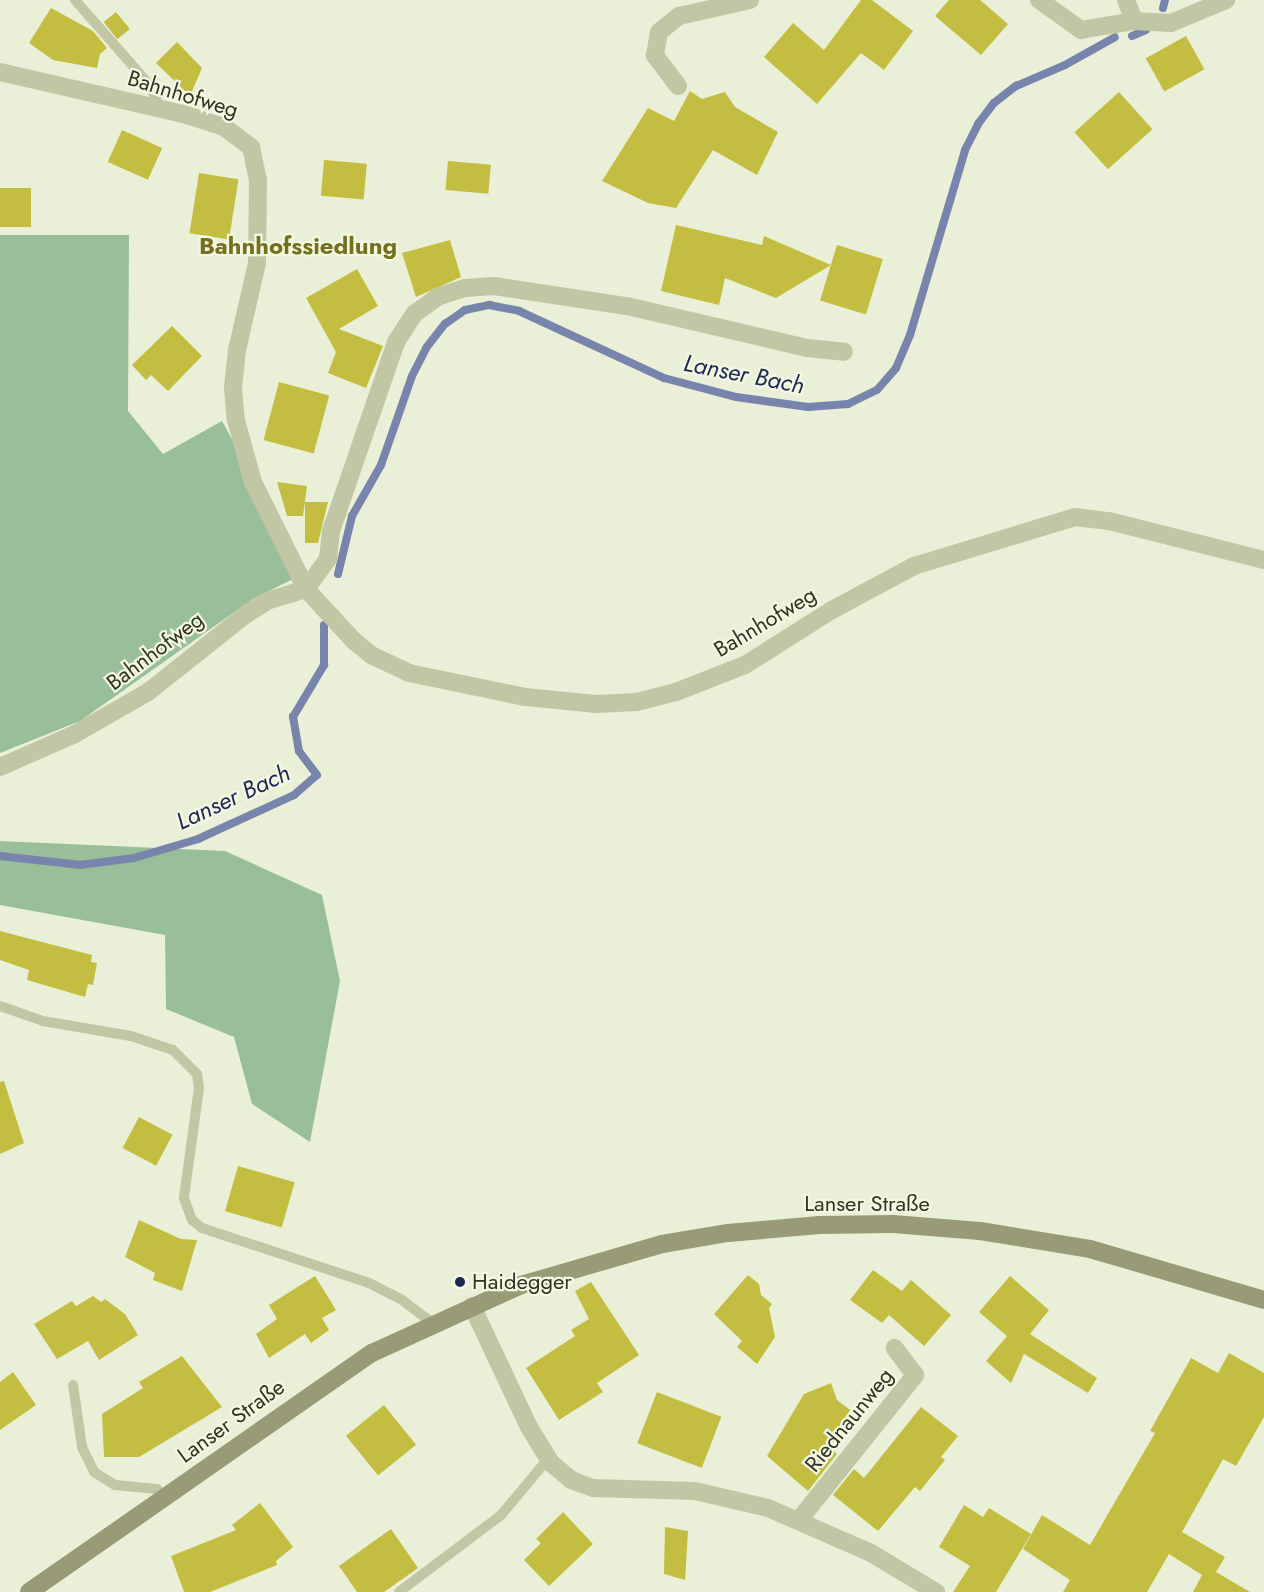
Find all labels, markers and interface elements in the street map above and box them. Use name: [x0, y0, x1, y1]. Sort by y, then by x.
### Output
street label: Bahnhofweg: [124, 65, 242, 123]
district label: Bahnhofssiedlung: [199, 232, 397, 260]
water label: Lanser Bach: [681, 348, 807, 400]
street label: Bahnhofweg: [709, 581, 821, 663]
street label: Bahnhofweg: [101, 606, 209, 696]
water label: Lanser Bach: [172, 758, 294, 836]
street label: Lanser Straße: [804, 1191, 930, 1217]
place label: Haidegger: [472, 1269, 572, 1295]
marker: Haidegger: [453, 1275, 467, 1289]
street label: Riednaunweg: [799, 1363, 899, 1477]
street label: Lanser Straße: [172, 1373, 290, 1469]

